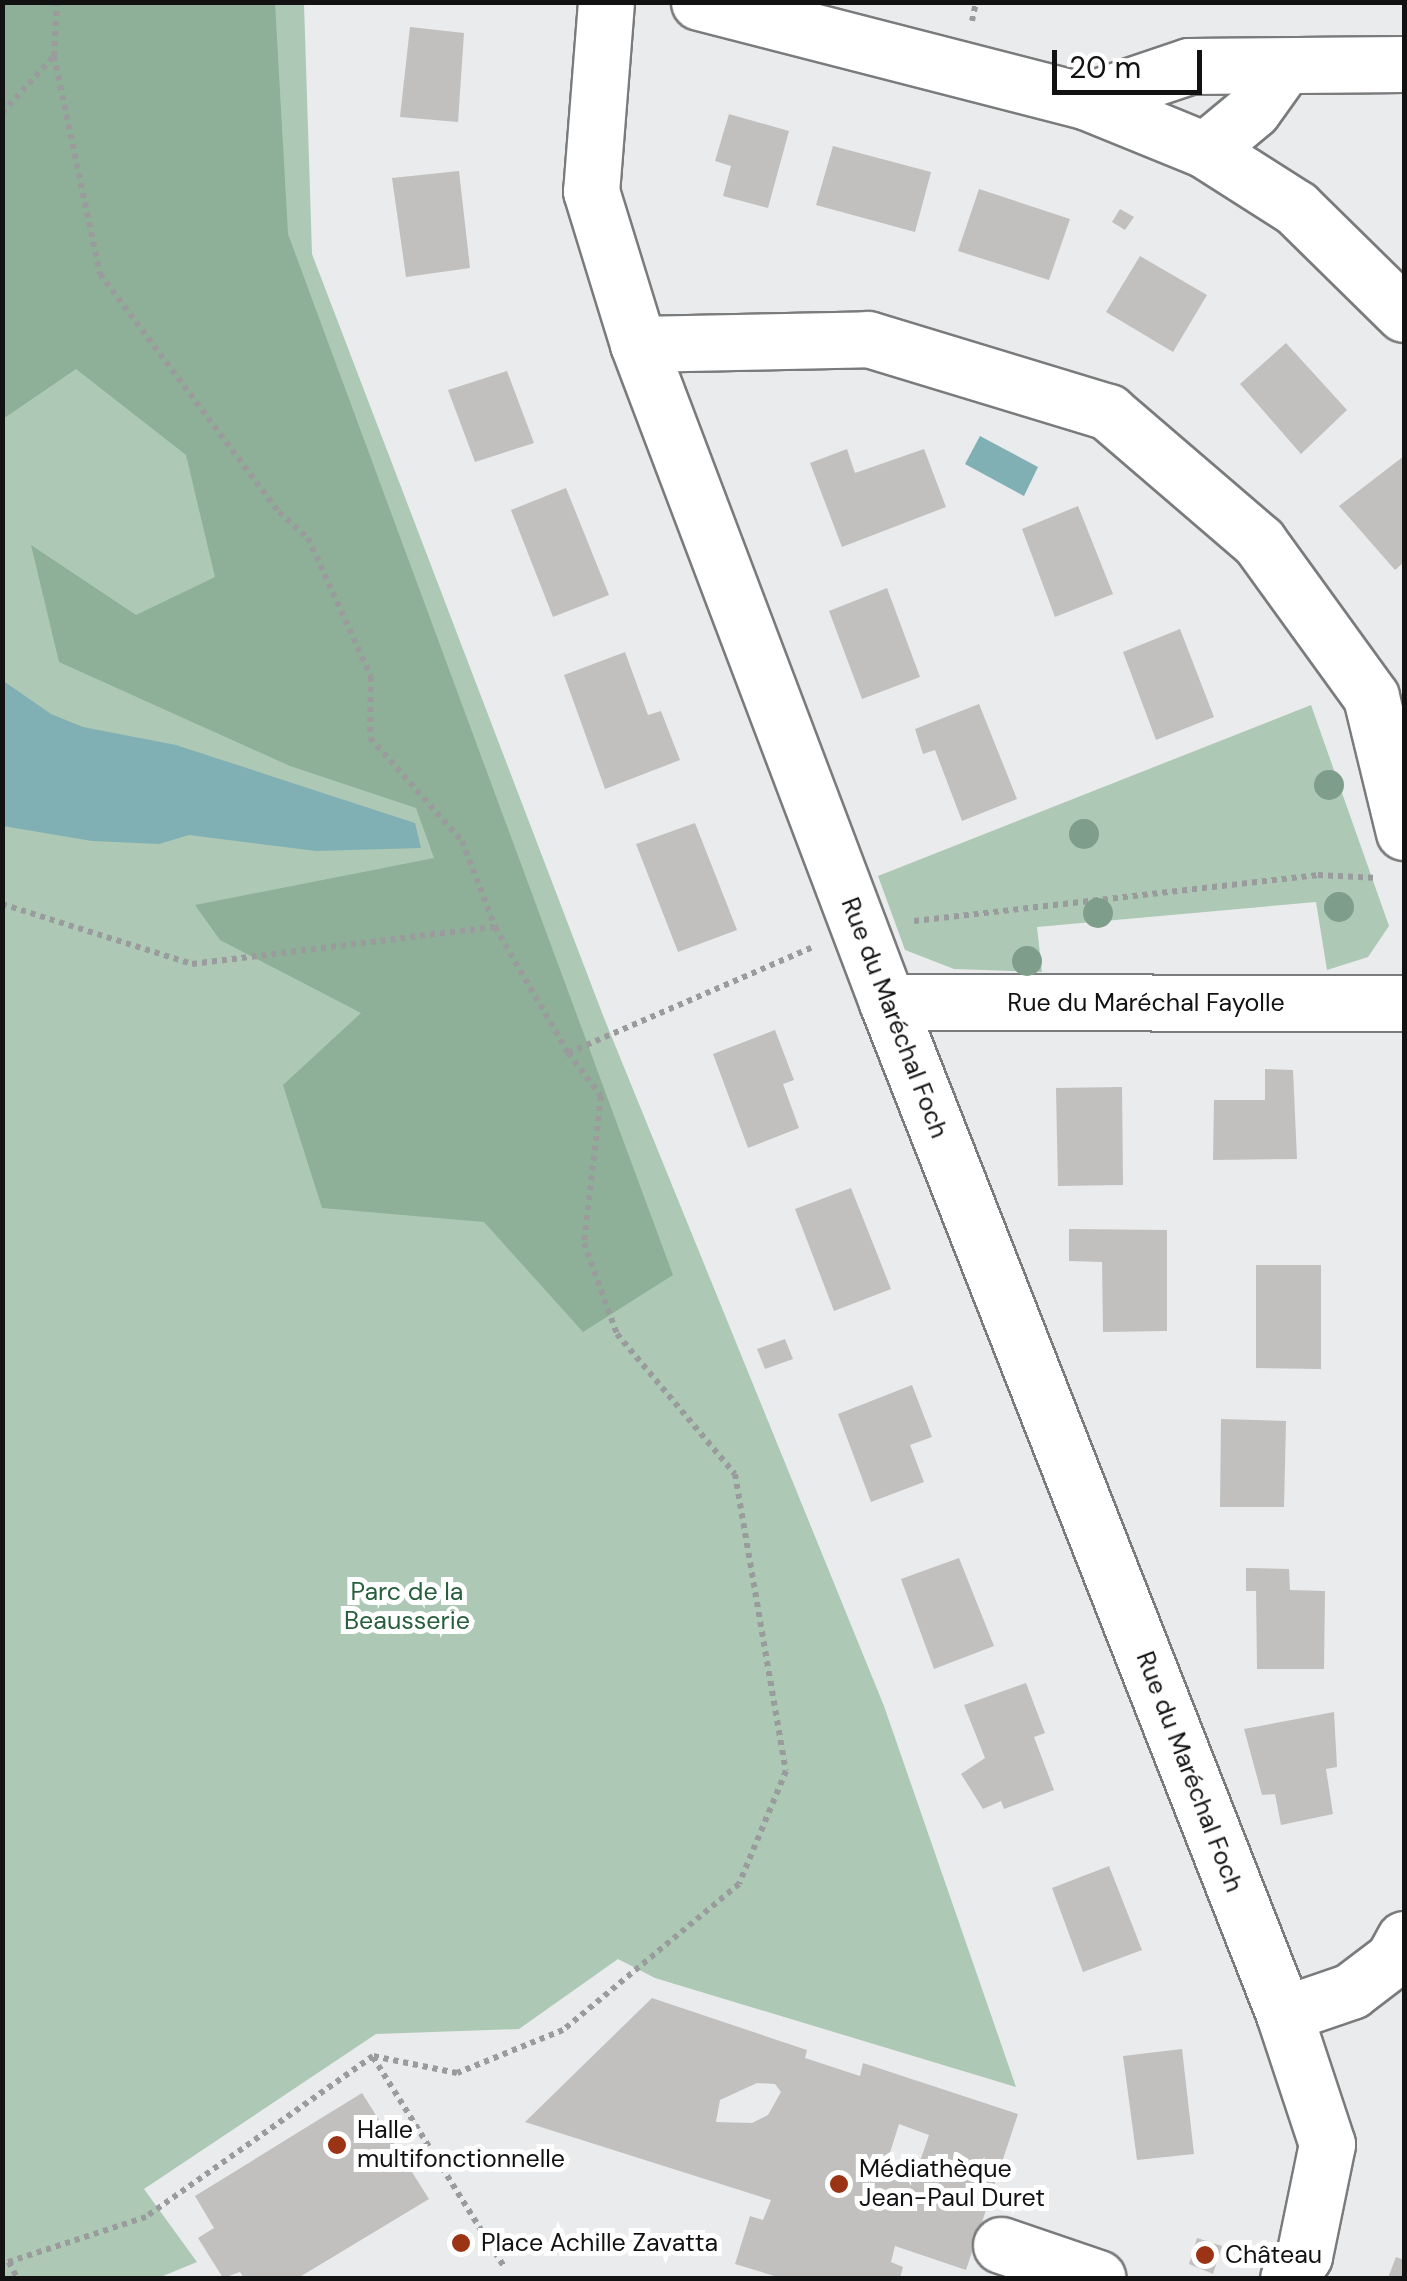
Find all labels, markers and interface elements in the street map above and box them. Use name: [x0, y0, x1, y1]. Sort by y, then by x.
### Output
scale bar: [1057, 30, 1207, 92]
text: 20 m: [1069, 48, 1141, 87]
street label: Rue du Maréchal Foch: [834, 894, 954, 1142]
street label: Rue du Maréchal Fayolle: [1007, 988, 1285, 1018]
park label: Parc de la Beausserie: [344, 1578, 470, 1637]
street label: Rue du Maréchal Foch: [1129, 1648, 1249, 1896]
place label: Halle multifonctionnelle: [357, 2116, 565, 2175]
marker: Halle multifonctionnelle: [326, 2134, 348, 2156]
place label: Médiathèque Jean-Paul Duret: [859, 2155, 1045, 2214]
marker: Médiathèque Jean-Paul Duret: [828, 2173, 850, 2195]
place label: Place Achille Zavatta: [481, 2228, 718, 2258]
marker: Place Achille Zavatta: [450, 2232, 472, 2254]
place label: Château: [1225, 2240, 1322, 2270]
marker: Château: [1194, 2244, 1216, 2266]

